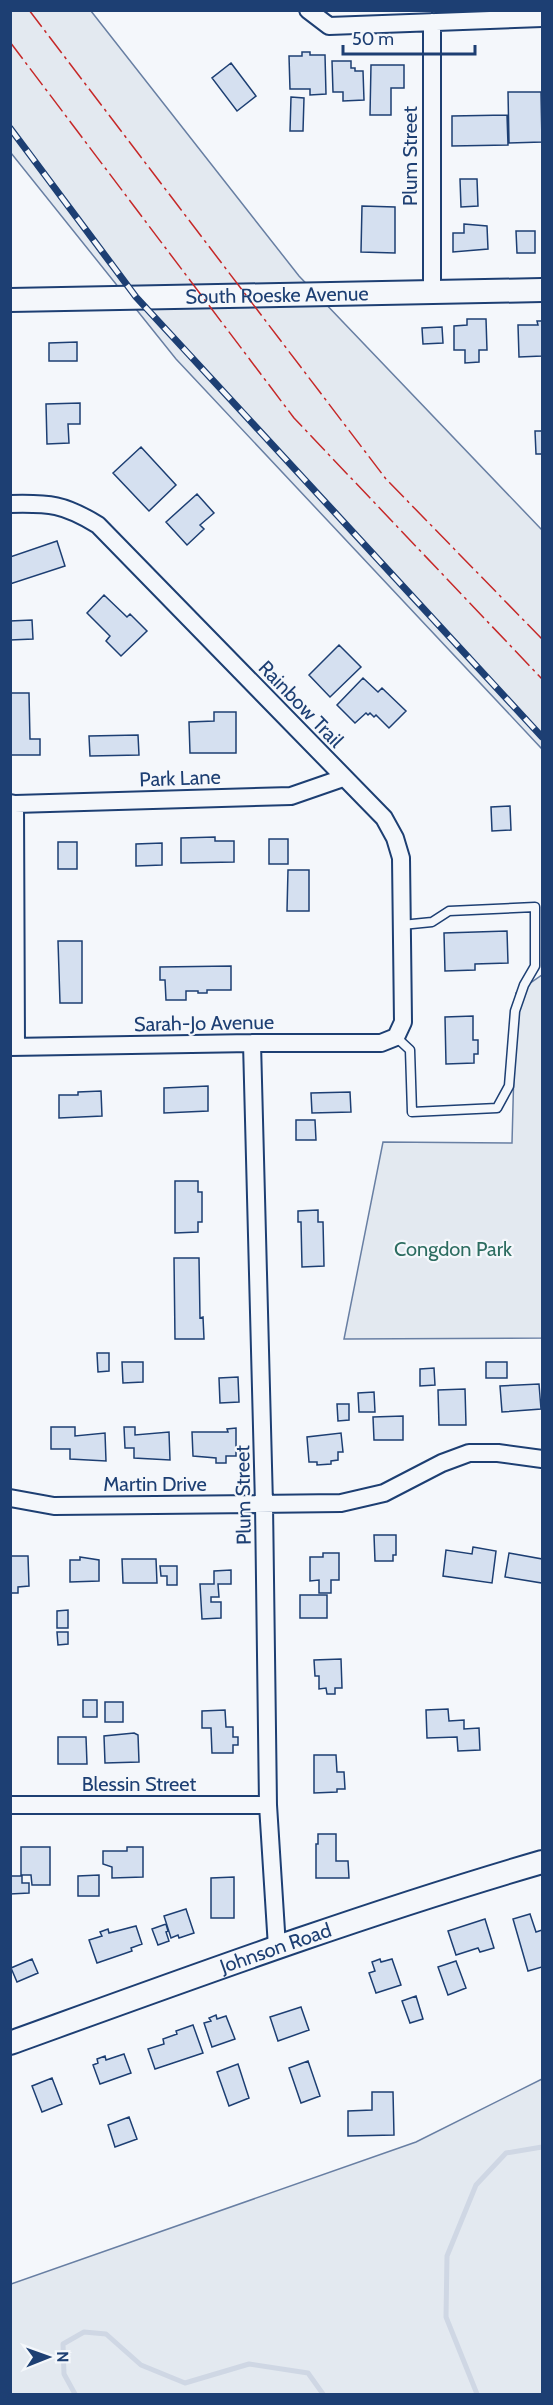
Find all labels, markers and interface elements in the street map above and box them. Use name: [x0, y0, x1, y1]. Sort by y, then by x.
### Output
scale bar: [343, 18, 475, 56]
text: 50 m: [352, 28, 394, 50]
street label: Plum Street: [398, 106, 422, 206]
street label: South Roeske Avenue: [185, 281, 369, 309]
street label: Rainbow Trail: [254, 656, 349, 753]
street label: Park Lane: [139, 765, 221, 791]
street label: Sarah-Jo Avenue: [134, 1010, 274, 1036]
park label: Congdon Park: [394, 1237, 512, 1261]
street label: Plum Street: [230, 1445, 256, 1545]
street label: Martin Drive: [103, 1472, 207, 1496]
street label: Blessin Street: [82, 1772, 197, 1796]
street label: Johnson Road: [216, 1918, 334, 1979]
north arrow: [18, 2327, 78, 2387]
text: N: [53, 2351, 72, 2363]

